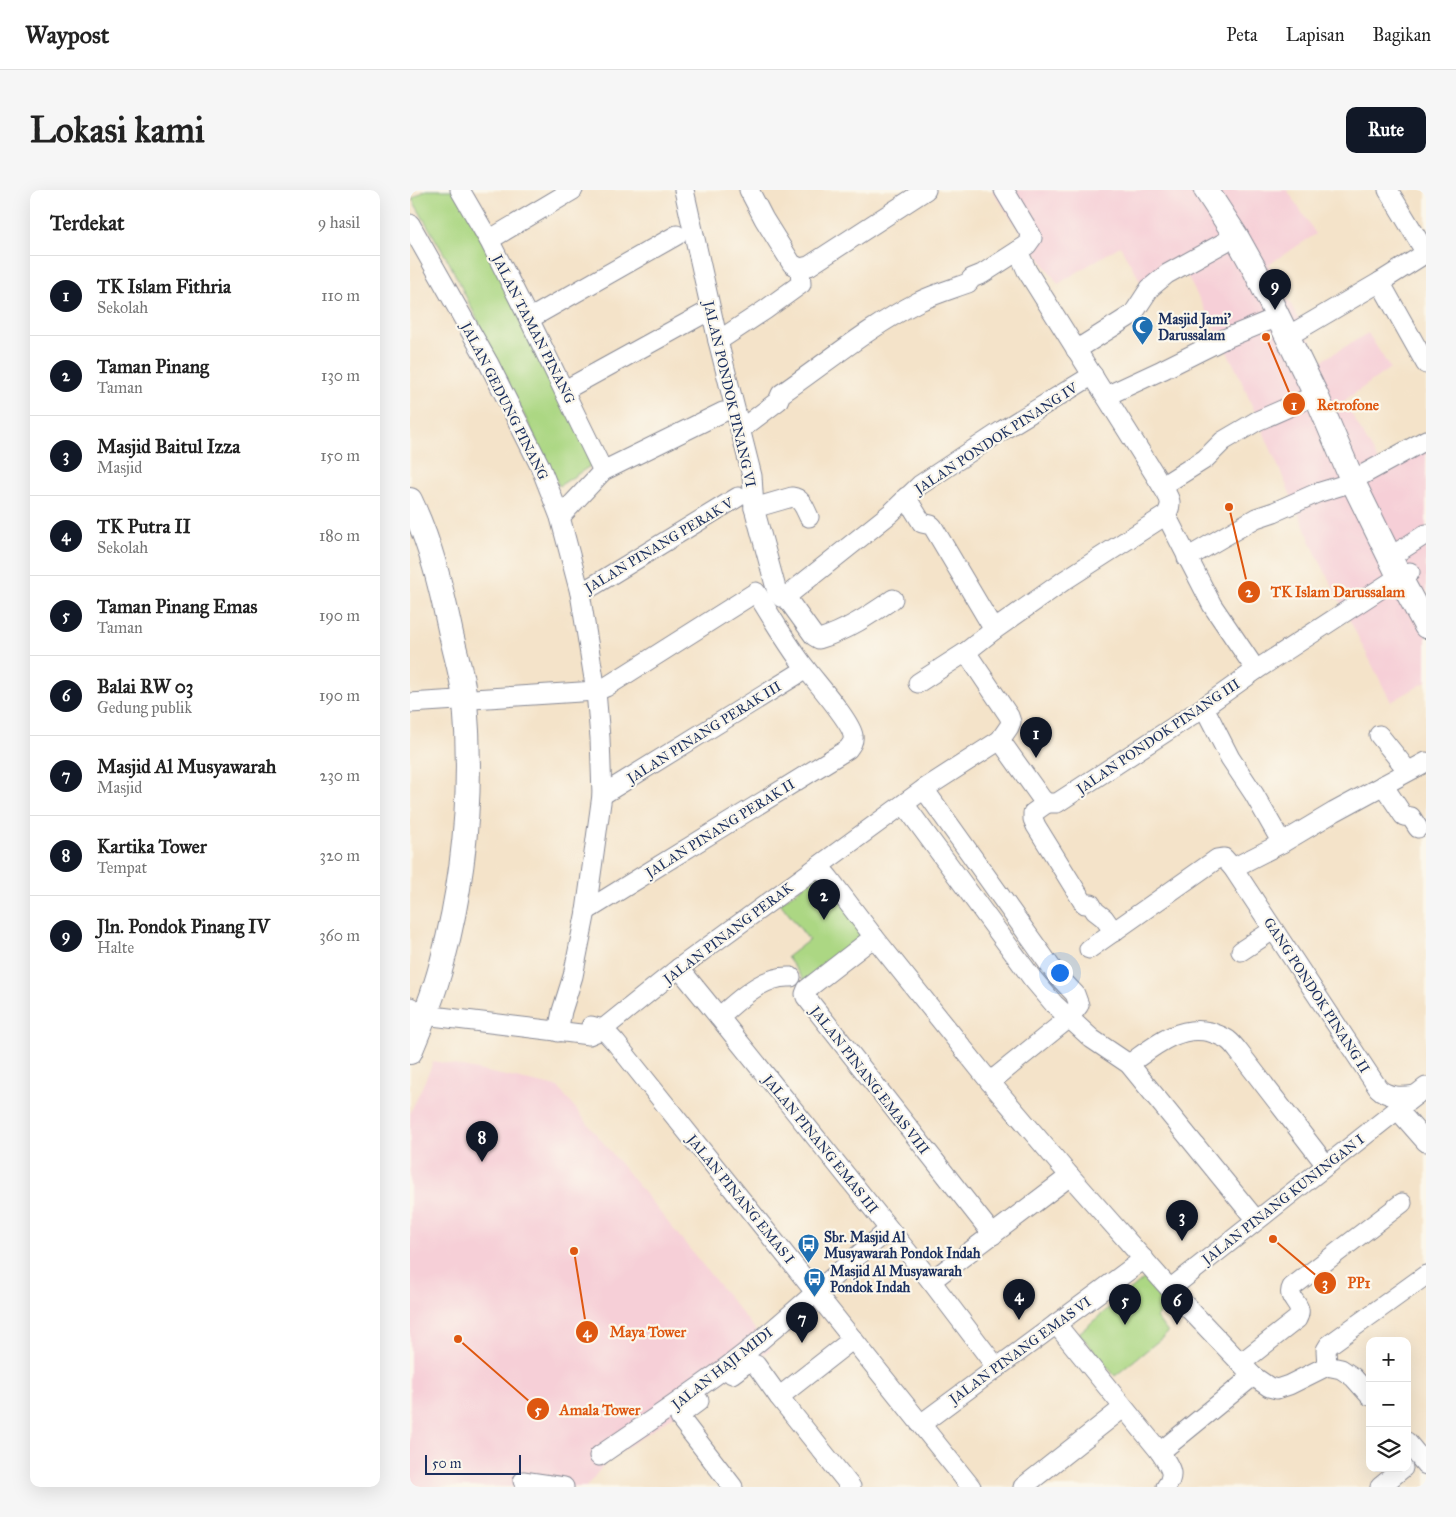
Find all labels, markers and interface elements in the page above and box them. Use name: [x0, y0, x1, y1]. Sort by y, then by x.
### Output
text: Waypost: [25, 20, 109, 50]
text: Peta: [1226, 24, 1258, 46]
text: Lapisan: [1286, 24, 1344, 46]
text: Bagikan: [1372, 24, 1431, 46]
button: Rute: [1346, 107, 1426, 153]
text: Lokasi kami: [30, 109, 205, 152]
text: Terdekat: [50, 210, 124, 236]
text: 9 hasil: [318, 213, 360, 232]
street label: JALAN TAMAN PINANG: [487, 250, 579, 407]
pin: 9: [1259, 269, 1291, 310]
text: TK Islam Fithria: [97, 275, 231, 298]
text: 1: [63, 286, 69, 305]
text: 110 m: [321, 286, 360, 305]
street label: JALAN PONDOK PINANG VI: [698, 297, 759, 489]
text: Sekolah: [97, 298, 148, 317]
place label: Masjid Jami' Darussalam: [1158, 311, 1232, 344]
mosque icon: Masjid Jami' Darussalam: [1130, 315, 1154, 346]
street label: JALAN GEDUNG PINANG: [456, 318, 552, 483]
text: Taman Pinang: [97, 355, 209, 378]
text: 2: [62, 366, 70, 385]
text: 130 m: [321, 366, 360, 385]
text: Taman: [97, 378, 143, 397]
street label: JALAN PONDOK PINANG IV: [910, 379, 1083, 499]
callout: Retrofone: [1282, 389, 1389, 419]
text: 1: [1291, 396, 1297, 414]
text: Retrofone: [1317, 396, 1380, 414]
text: Masjid Baitul Izza: [97, 435, 240, 458]
text: 3: [63, 446, 69, 465]
text: 150 m: [320, 446, 360, 465]
text: Masjid: [97, 458, 142, 477]
street label: JALAN PINANG PERAK V: [580, 494, 738, 598]
text: TK Putra II: [97, 515, 191, 538]
text: 4: [62, 526, 70, 545]
text: 180 m: [319, 526, 360, 545]
text: Sekolah: [97, 538, 148, 557]
callout: TK Islam Darussalam: [1236, 577, 1415, 607]
text: 2: [1245, 583, 1253, 601]
text: TK Islam Darussalam: [1270, 583, 1406, 601]
text: Taman Pinang Emas: [97, 595, 257, 618]
text: 5: [62, 606, 70, 625]
text: 190 m: [319, 606, 360, 625]
text: Taman: [97, 618, 143, 637]
text: Balai RW 03: [97, 675, 193, 698]
street label: JALAN PONDOK PINANG III: [1072, 675, 1244, 799]
street label: JALAN PINANG PERAK III: [622, 678, 785, 789]
text: 6: [62, 686, 70, 705]
text: 190 m: [319, 686, 360, 705]
text: Gedung publik: [97, 698, 192, 717]
pin: 1: [1020, 717, 1052, 758]
text: Masjid Al Musyawarah: [97, 755, 276, 778]
text: 7: [62, 766, 70, 785]
text: 230 m: [320, 766, 360, 785]
street label: JALAN PINANG PERAK II: [641, 776, 798, 883]
text: Masjid: [97, 778, 142, 797]
text: Kartika Tower: [97, 835, 207, 858]
text: 8: [62, 846, 70, 865]
text: 320 m: [320, 846, 360, 865]
text: Tempat: [97, 858, 147, 877]
street label: JALAN PINANG PERAK: [659, 879, 798, 990]
pin: 2: [808, 879, 840, 920]
street label: GANG PONDOK PINANG II: [1260, 914, 1373, 1076]
text: Jln. Pondok Pinang IV: [97, 915, 270, 938]
text: 9: [62, 926, 70, 945]
text: 360 m: [319, 926, 360, 945]
text: Halte: [97, 938, 134, 957]
your location: [1047, 960, 1073, 986]
street label: JALAN PINANG EMAS VIII: [805, 1001, 933, 1158]
street label: JALAN PINANG EMAS III: [757, 1070, 882, 1218]
pin: 8: [466, 1121, 498, 1162]
street label: JALAN PINANG EMAS I: [681, 1130, 798, 1268]
street label: JALAN PINANG KUNINGAN I: [1197, 1131, 1368, 1270]
pin: 3: [1166, 1200, 1198, 1241]
place label: Sbr. Masjid Al Musyawarah Pondok Indah: [824, 1229, 981, 1263]
bus stop icon: Sbr. Masjid Al Musyawarah Pondok Indah: [796, 1233, 820, 1264]
place label: Masjid Al Musyawarah Pondok Indah: [830, 1263, 962, 1296]
bus stop icon: Masjid Al Musyawarah Pondok Indah: [802, 1267, 826, 1298]
callout: PP1: [1312, 1268, 1380, 1298]
text: 3: [1322, 1274, 1328, 1293]
text: PP1: [1347, 1274, 1371, 1292]
pin: 4: [1003, 1279, 1035, 1320]
pin: 5: [1109, 1284, 1141, 1325]
pin: 6: [1161, 1284, 1193, 1325]
street label: JALAN PINANG EMAS VI: [945, 1293, 1095, 1410]
pin: 7: [786, 1302, 818, 1343]
callout: Maya Tower: [575, 1317, 696, 1347]
text: 4: [583, 1323, 592, 1342]
text: Maya Tower: [610, 1323, 687, 1342]
street label: JALAN HAJI MIDI: [667, 1324, 777, 1415]
map controls: [1366, 1337, 1411, 1472]
button: +: [1366, 1337, 1411, 1382]
button: −: [1366, 1382, 1411, 1427]
callout: Amala Tower: [525, 1394, 651, 1424]
text: 5: [535, 1401, 542, 1419]
text: Amala Tower: [559, 1401, 641, 1419]
button: layers: [1366, 1427, 1411, 1472]
scale bar: [425, 1452, 521, 1475]
text: 50 m: [432, 1455, 461, 1472]

